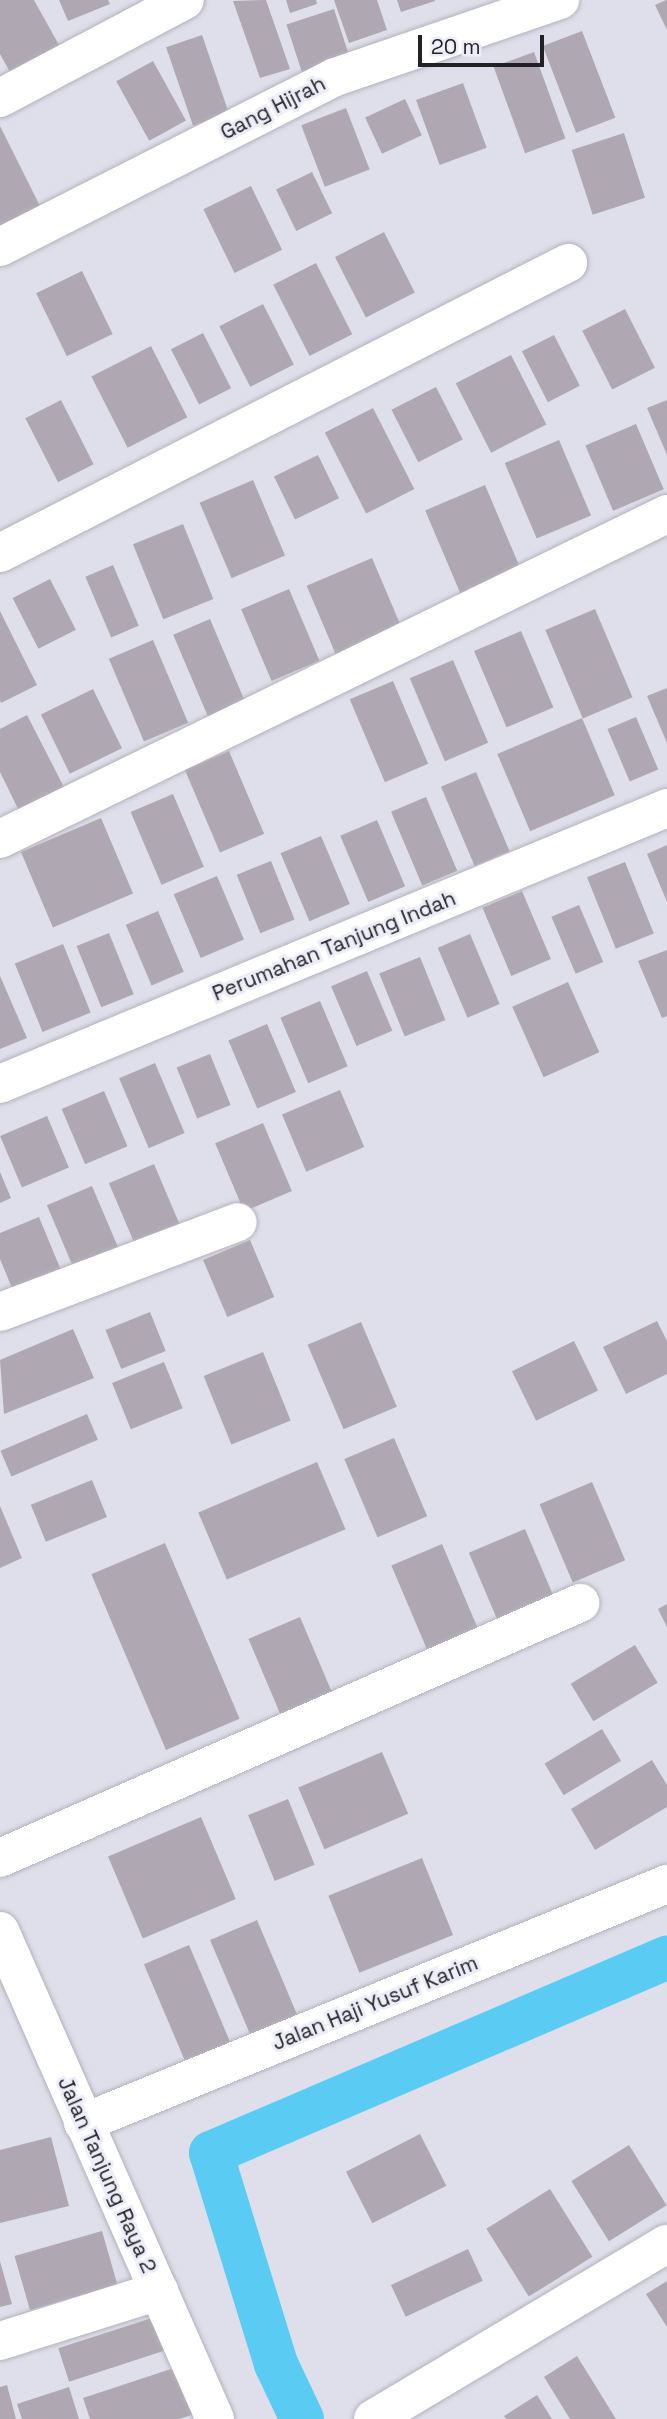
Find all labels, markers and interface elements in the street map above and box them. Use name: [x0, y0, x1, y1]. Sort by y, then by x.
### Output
scale bar: [422, 21, 548, 65]
text: 20 m: [431, 33, 481, 60]
street label: Gang Hijrah: [216, 71, 330, 145]
street label: Perumahan Tanjung Indah: [208, 886, 460, 1006]
street label: Jalan Haji Yusuf Karim: [268, 1950, 482, 2056]
street label: Jalan Tanjung Raya 2: [52, 2073, 162, 2277]

